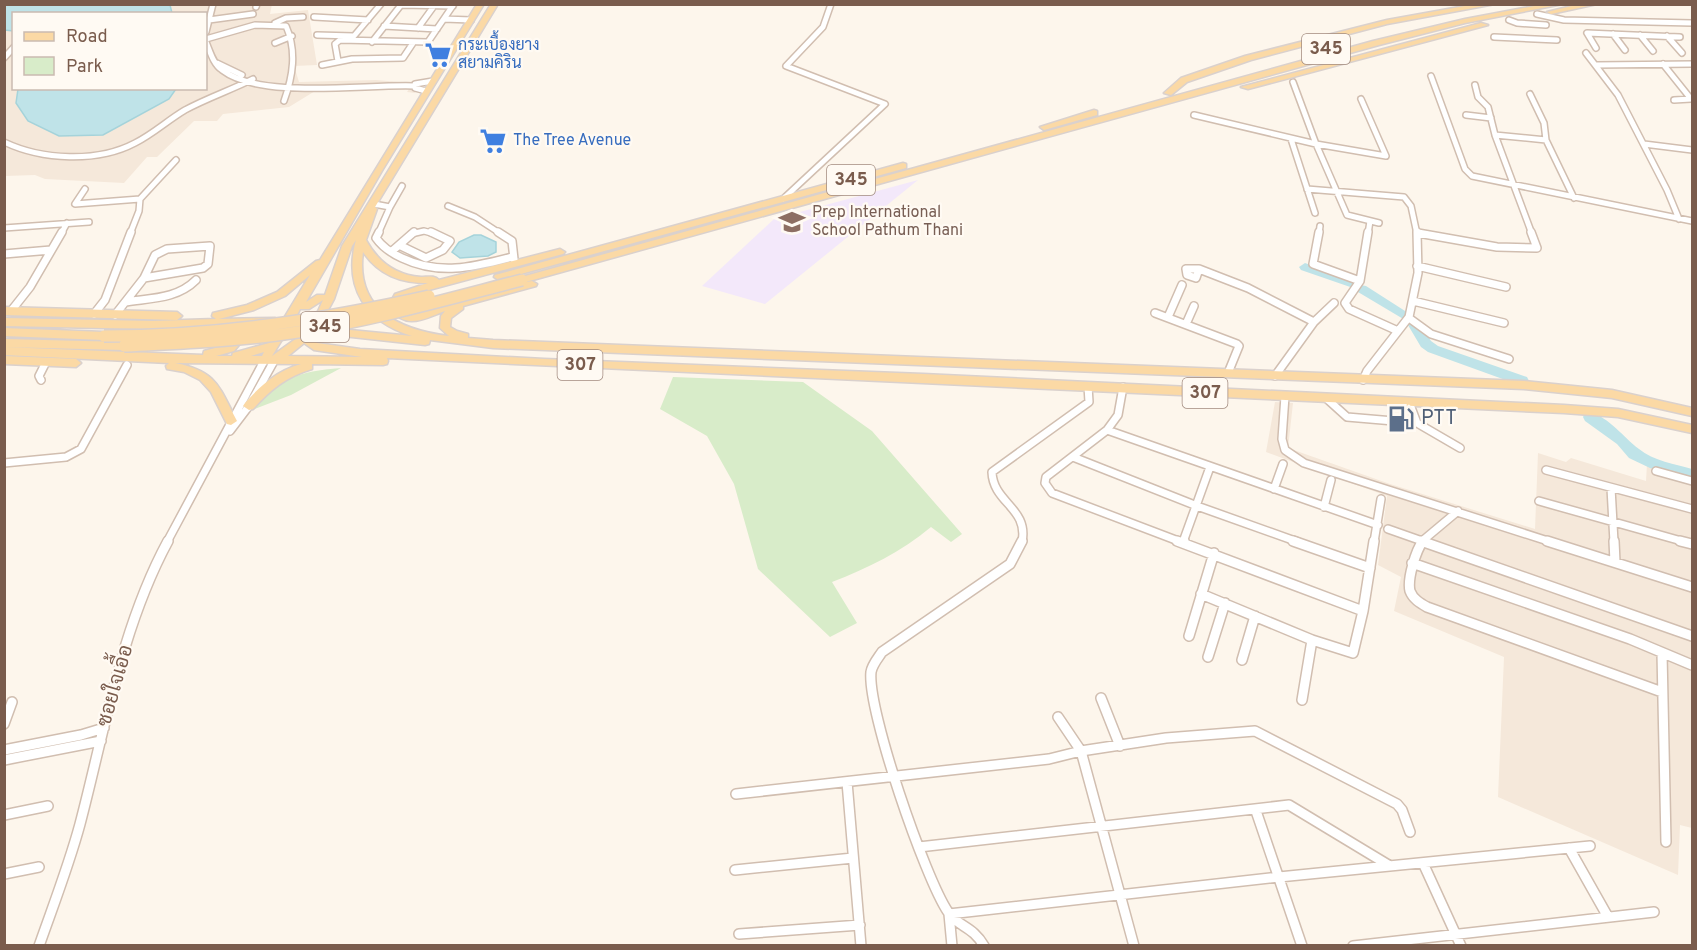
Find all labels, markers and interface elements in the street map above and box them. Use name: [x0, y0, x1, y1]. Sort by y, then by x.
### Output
legend: [12, 12, 207, 90]
text: Road: [66, 26, 108, 49]
place label: กระเบื้องยาง สยามคิริน: [458, 30, 540, 74]
road number: 345: [1302, 34, 1350, 64]
supermarket icon: กระเบื้องยาง สยามคิริน: [423, 40, 453, 70]
text: Park: [66, 56, 103, 79]
supermarket icon: The Tree Avenue: [478, 126, 508, 156]
place label: The Tree Avenue: [513, 131, 631, 151]
road number: 345: [827, 165, 875, 195]
place label: Prep International School Pathum Thani: [812, 203, 963, 241]
school or university icon: Prep International School Pathum Thani: [777, 207, 807, 237]
road number: 345: [301, 312, 349, 342]
road number: 307: [558, 350, 602, 380]
road number: 307: [1182, 378, 1228, 408]
fuel station icon: PTT: [1386, 404, 1416, 434]
place label: PTT: [1421, 406, 1457, 432]
street label: ซอยใจเอื้อ: [85, 640, 140, 730]

